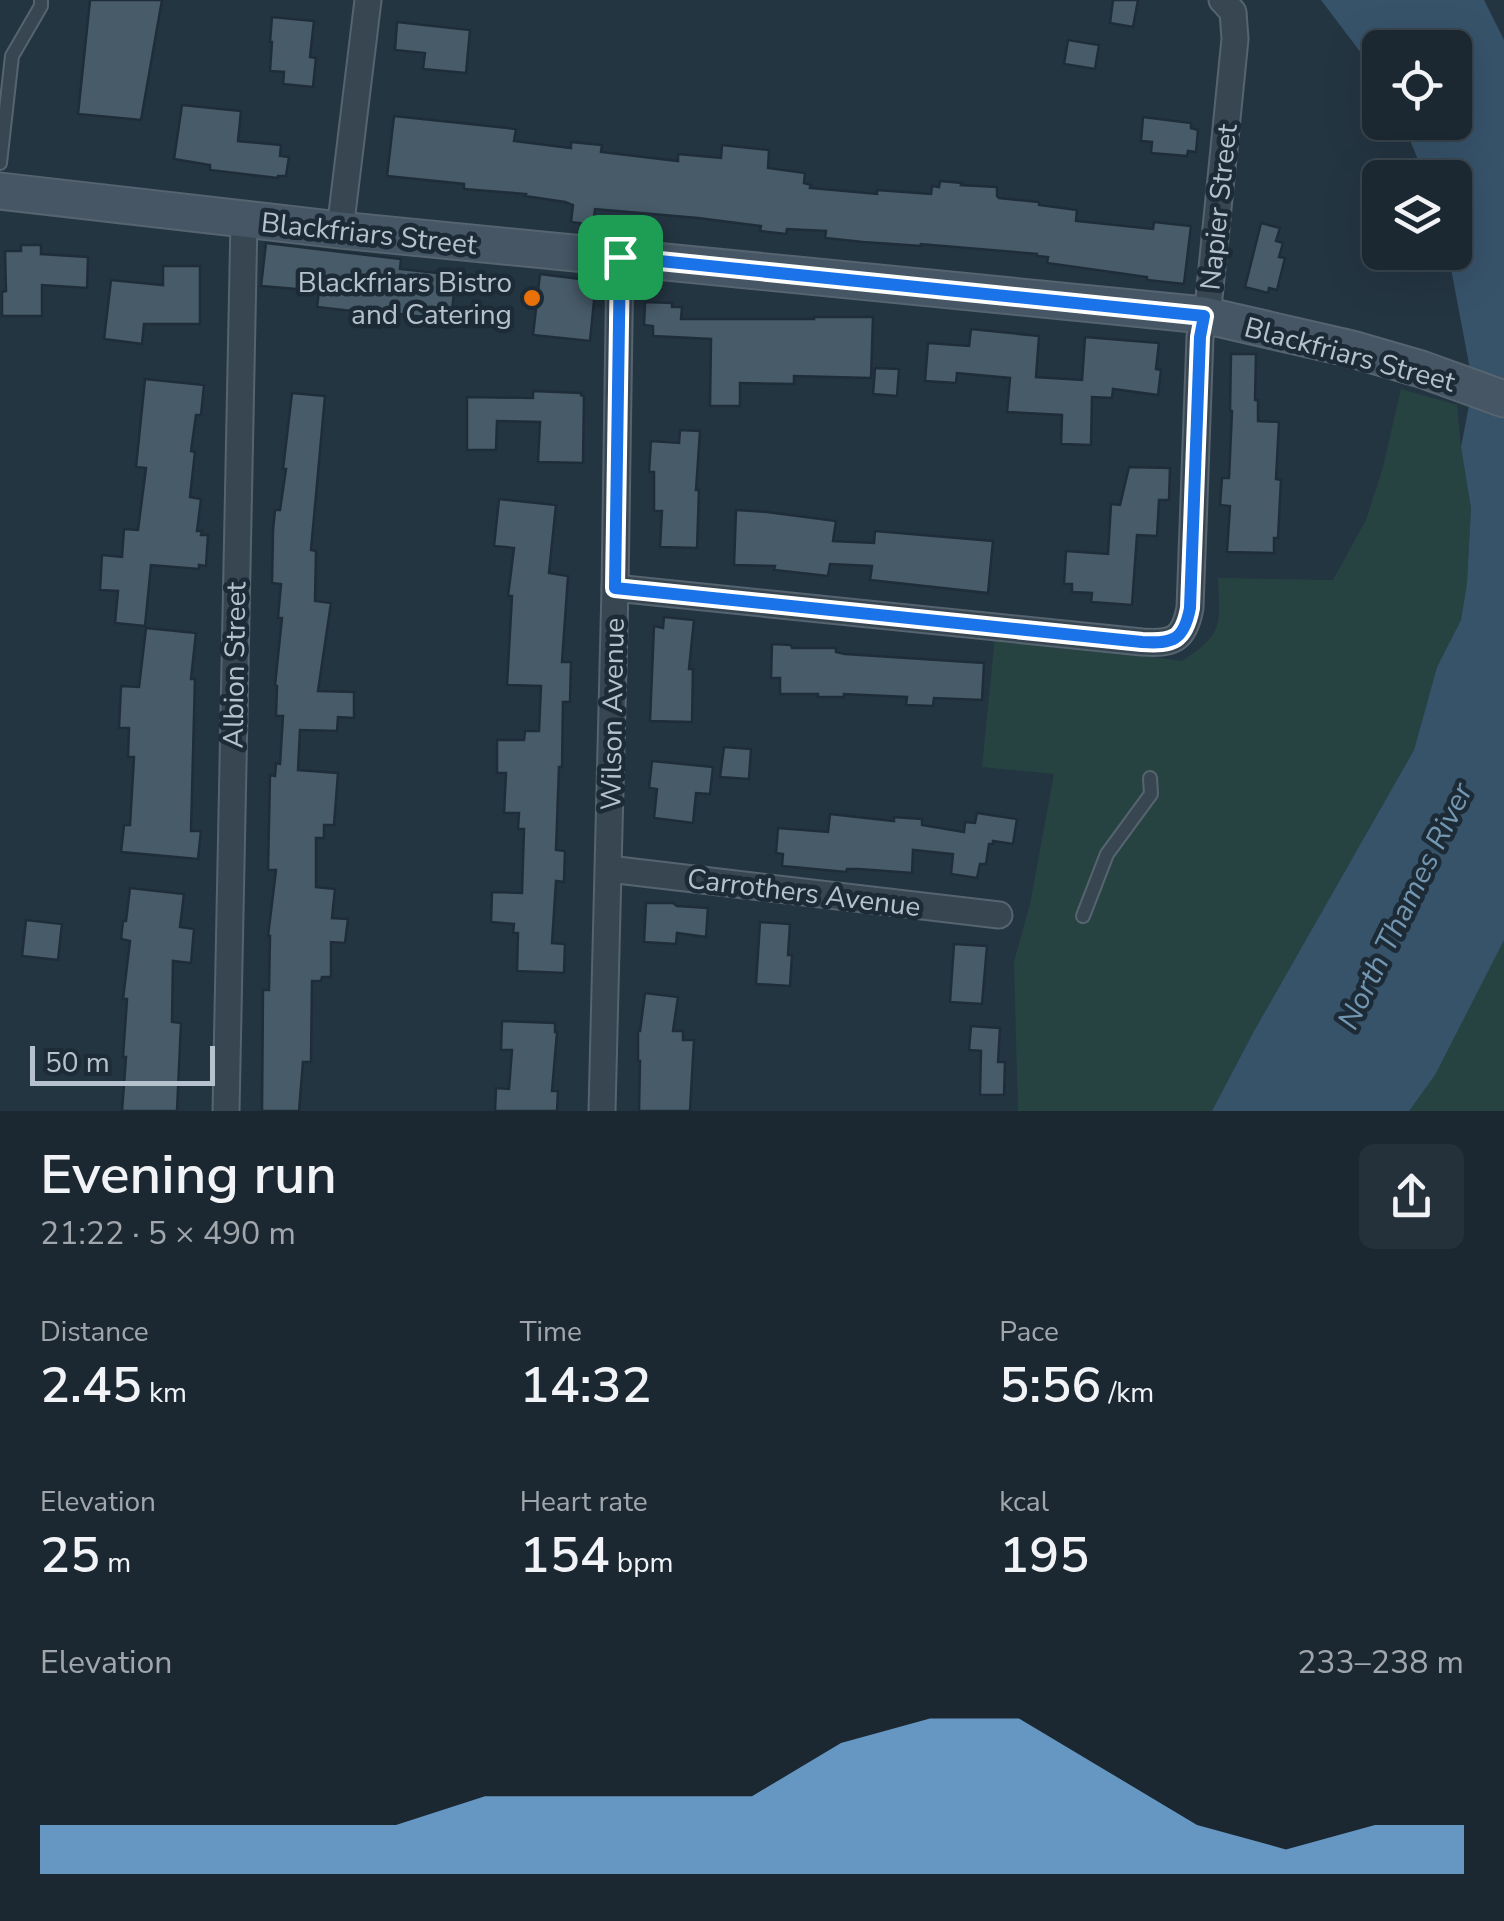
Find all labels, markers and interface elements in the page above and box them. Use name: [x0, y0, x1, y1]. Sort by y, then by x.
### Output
map controls: [1362, 30, 1472, 270]
button: locate: [1362, 30, 1472, 140]
street label: Napier Street: [1191, 122, 1247, 292]
button: layers: [1362, 160, 1472, 270]
street label: Blackfriars Street: [259, 204, 479, 264]
pin: [578, 215, 663, 300]
icon: arrive: [593, 230, 648, 285]
place label: Blackfriars Bistro and Catering: [298, 264, 512, 334]
marker: Blackfriars Bistro and Catering: [521, 287, 543, 309]
street label: Blackfriars Street: [1240, 309, 1459, 401]
street label: Albion Street: [215, 581, 255, 749]
street label: Wilson Avenue: [592, 617, 634, 811]
water label: North Thames River: [1328, 775, 1483, 1036]
street label: Carrothers Avenue: [685, 860, 923, 926]
scale bar: [30, 1041, 215, 1086]
text: 50 m: [45, 1044, 110, 1082]
text: Evening run: [40, 1137, 337, 1212]
button: share: [1359, 1144, 1464, 1249]
text: 21:22 · 5 × 490 m: [40, 1212, 296, 1255]
text: Distance: [40, 1313, 149, 1351]
text: Time: [520, 1313, 582, 1351]
text: Pace: [999, 1313, 1059, 1351]
text: 2.45: [40, 1351, 142, 1420]
text: 14:32: [520, 1351, 652, 1420]
text: 5:56: [999, 1351, 1101, 1420]
text: km: [142, 1374, 187, 1412]
text: /km: [1101, 1374, 1154, 1412]
text: Elevation: [40, 1483, 156, 1521]
text: Heart rate: [520, 1483, 648, 1521]
text: kcal: [999, 1483, 1049, 1521]
text: 25: [40, 1521, 100, 1590]
text: 154: [520, 1521, 610, 1590]
text: 195: [999, 1521, 1089, 1590]
text: m: [100, 1544, 131, 1582]
text: bpm: [610, 1544, 673, 1582]
text: Elevation: [40, 1641, 173, 1684]
text: 233–238 m: [1297, 1641, 1464, 1684]

